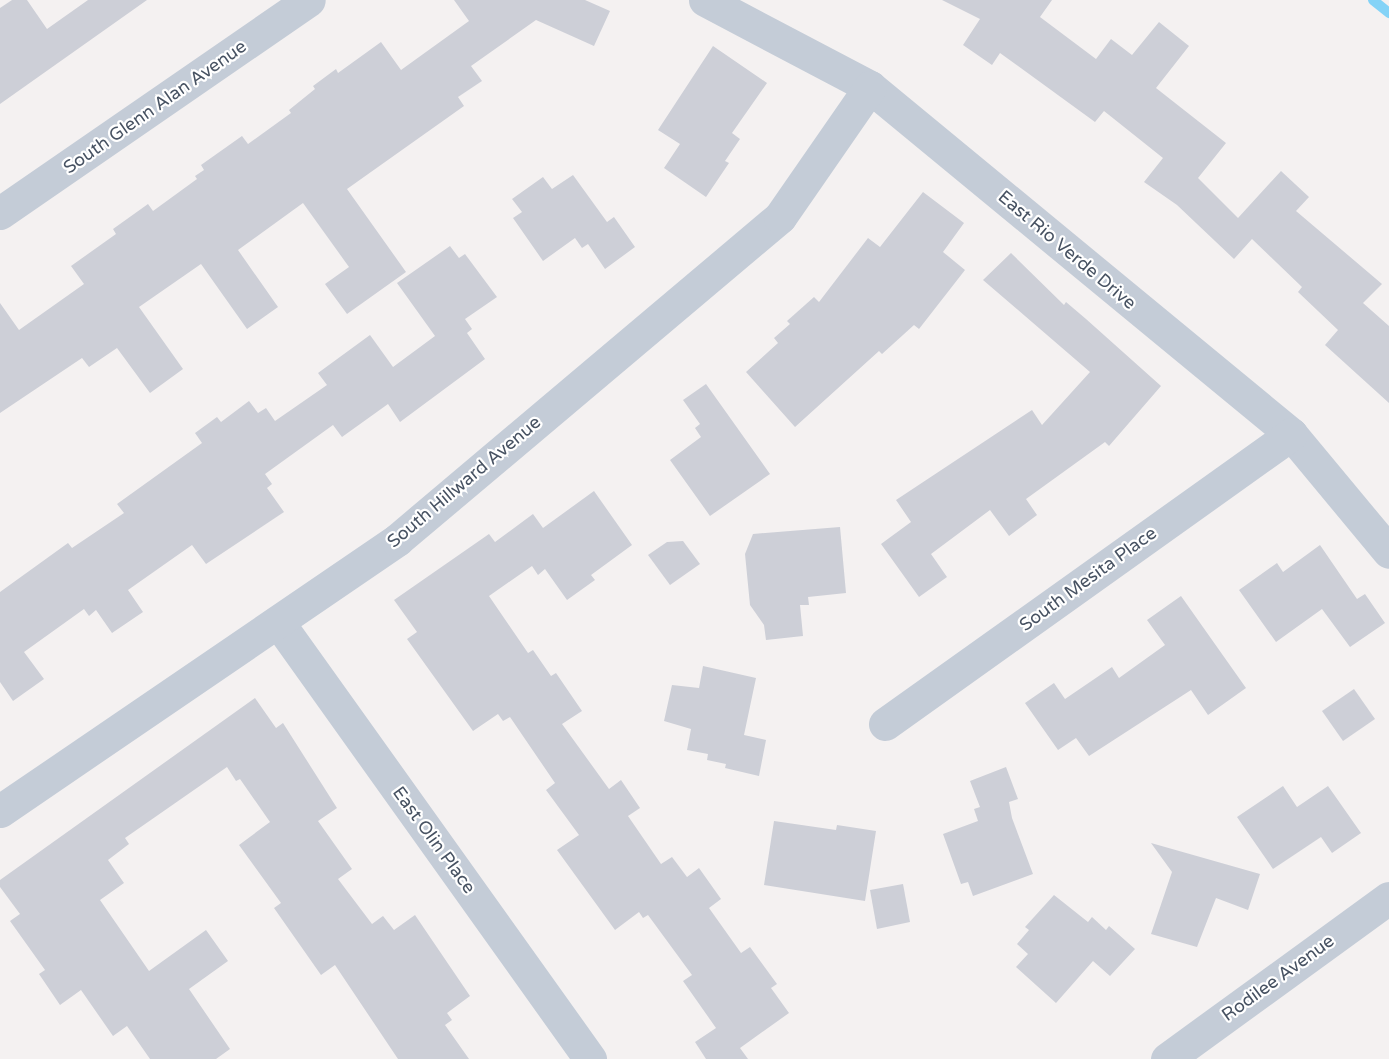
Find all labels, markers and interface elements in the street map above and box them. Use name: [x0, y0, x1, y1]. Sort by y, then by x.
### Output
street label: South Glenn Alan Avenue: [59, 36, 251, 178]
street label: East Rio Verde Drive: [994, 186, 1140, 314]
street label: South Hillward Avenue: [383, 411, 545, 553]
street label: South Mesita Place: [1015, 522, 1161, 636]
street label: East Olin Place: [388, 782, 480, 898]
street label: Rodilee Avenue: [1218, 930, 1338, 1026]

